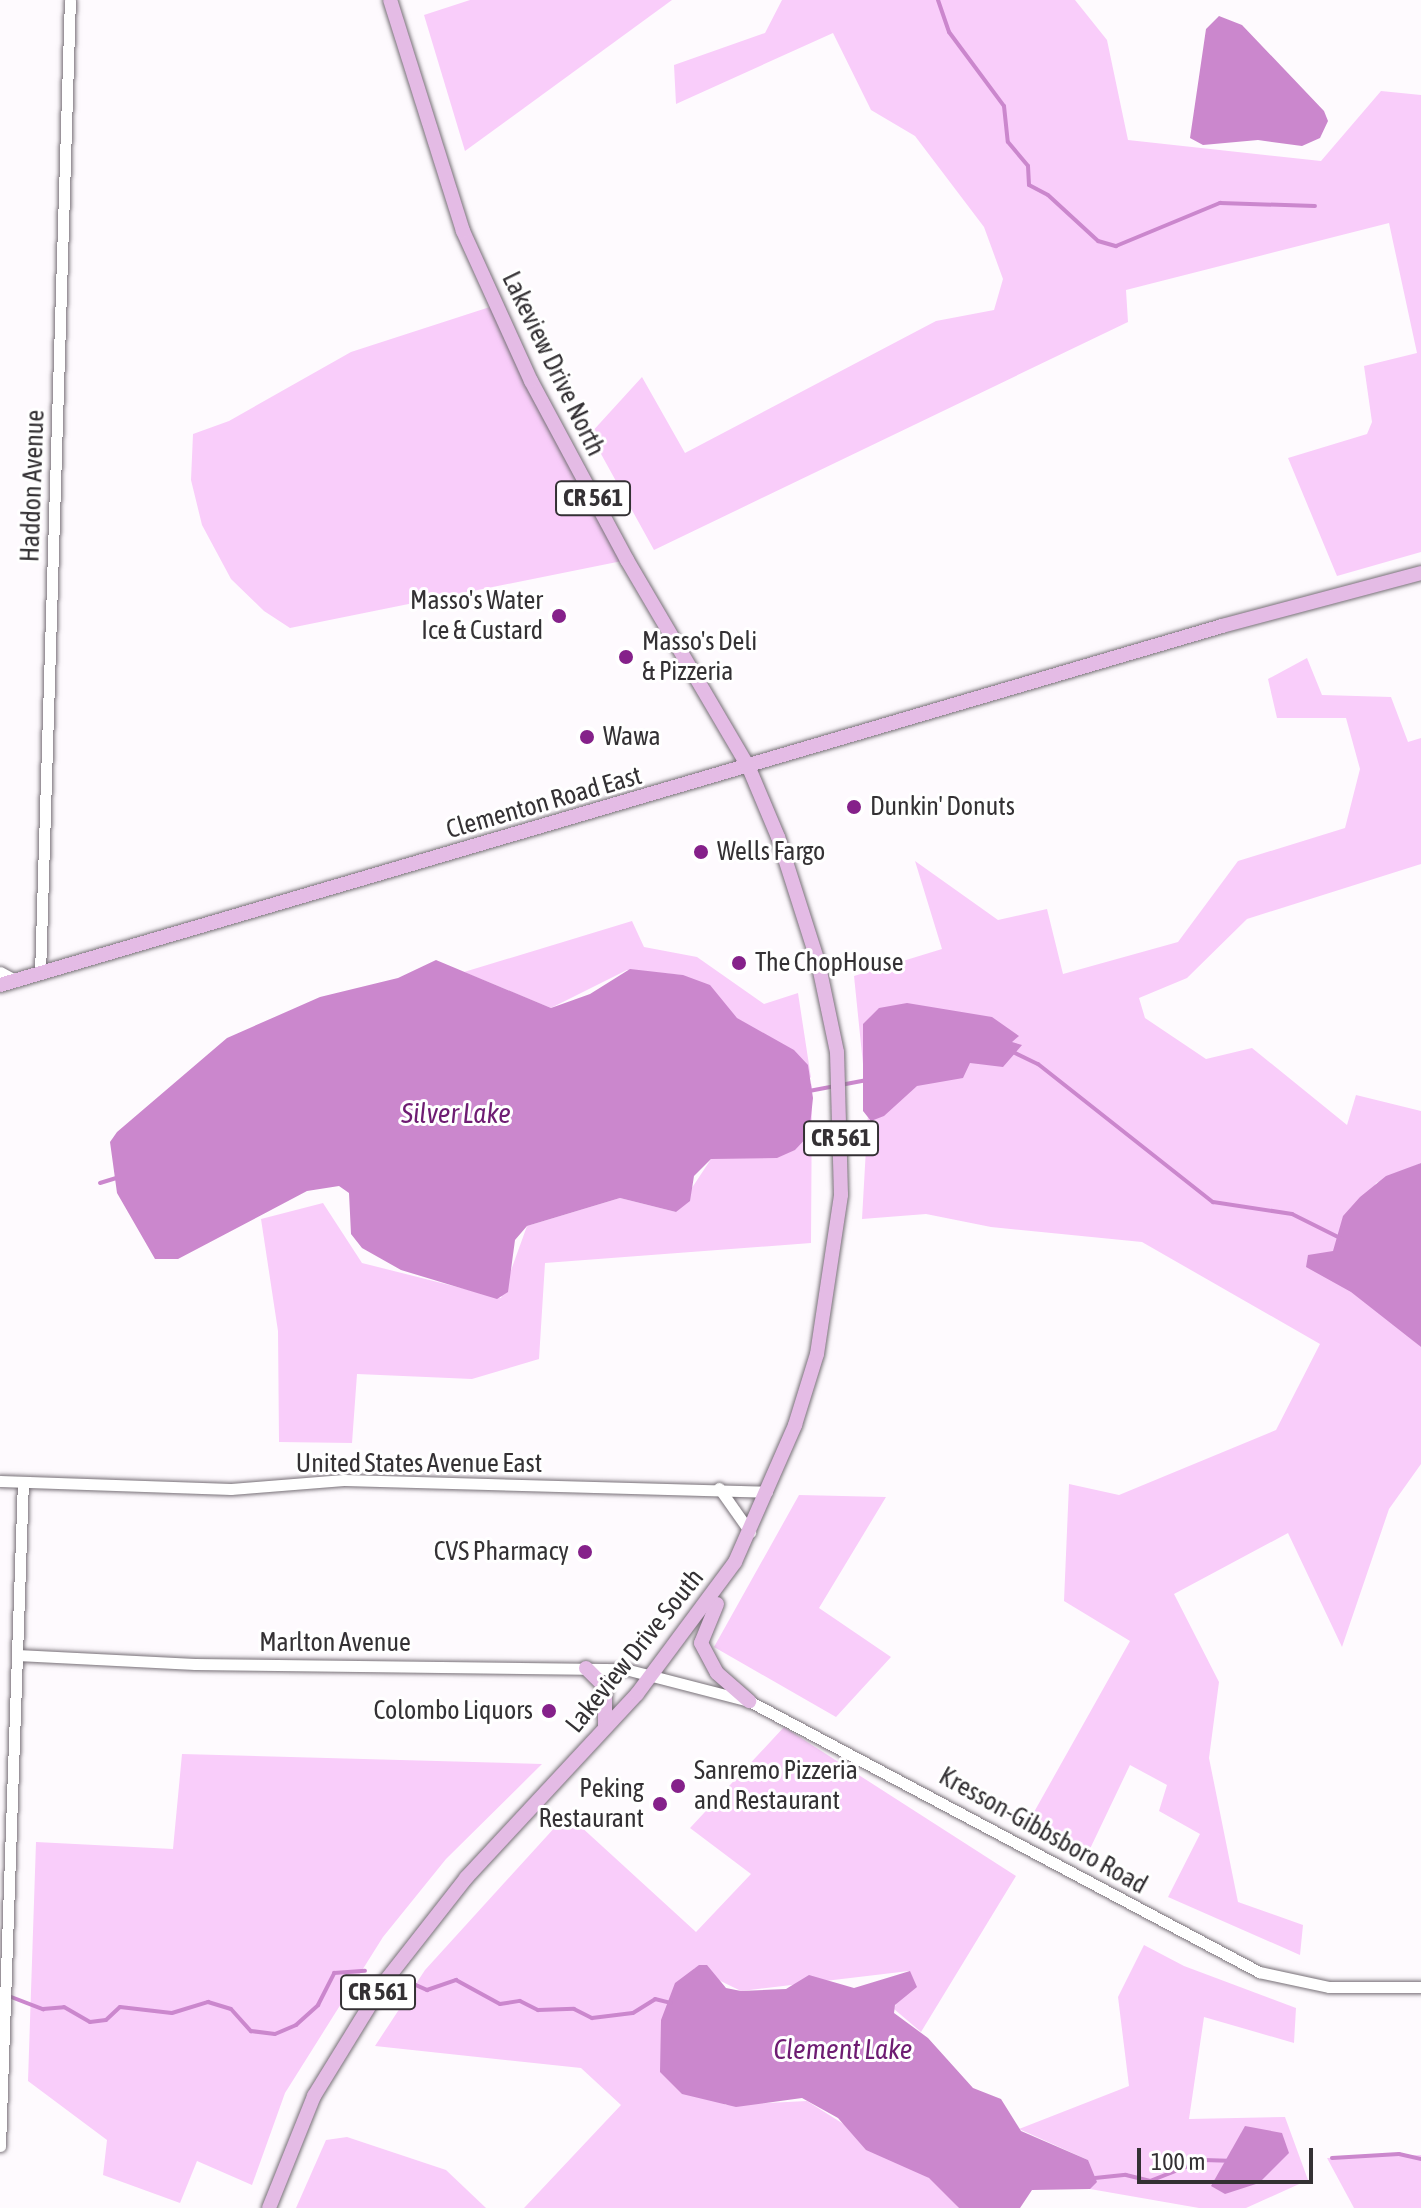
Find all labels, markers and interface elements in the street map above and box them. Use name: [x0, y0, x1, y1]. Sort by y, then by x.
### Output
street label: Lakeview Drive North: [495, 267, 611, 461]
street label: Haddon Avenue: [15, 409, 51, 563]
road number: CR 561: [555, 478, 631, 518]
place label: Masso's Water Ice & Custard: [410, 585, 543, 646]
marker: Masso's Water Ice & Custard: [550, 607, 568, 625]
place label: Masso's Deli & Pizzeria: [642, 626, 757, 688]
marker: Masso's Deli & Pizzeria: [617, 648, 635, 666]
place label: Wawa: [603, 721, 661, 753]
marker: Wawa: [578, 728, 596, 746]
street label: Clementon Road East: [443, 760, 645, 846]
place label: Dunkin' Donuts: [870, 791, 1015, 823]
marker: Dunkin' Donuts: [845, 798, 863, 816]
place label: Wells Fargo: [717, 836, 825, 868]
marker: Wells Fargo: [692, 843, 710, 861]
place label: The ChopHouse: [755, 947, 904, 979]
marker: The ChopHouse: [730, 954, 748, 972]
water label: Silver Lake: [401, 1096, 511, 1130]
road number: CR 561: [803, 1118, 879, 1158]
street label: United States Avenue East: [296, 1448, 542, 1480]
place label: CVS Pharmacy: [434, 1536, 569, 1568]
marker: CVS Pharmacy: [576, 1543, 594, 1561]
street label: Lakeview Drive South: [559, 1563, 711, 1739]
street label: Marlton Avenue: [259, 1627, 411, 1659]
place label: Colombo Liquors: [373, 1695, 533, 1727]
marker: Colombo Liquors: [540, 1702, 558, 1720]
place label: Sanremo Pizzeria and Restaurant: [694, 1755, 858, 1816]
street label: Kresson-Gibbsboro Road: [933, 1761, 1153, 1901]
place label: Peking Restaurant: [539, 1773, 644, 1834]
marker: Sanremo Pizzeria and Restaurant: [669, 1777, 687, 1795]
marker: Peking Restaurant: [651, 1795, 669, 1813]
road number: CR 561: [340, 1972, 416, 2012]
water label: Clement Lake: [774, 2032, 912, 2066]
scale bar: [1141, 2132, 1317, 2182]
text: 100 m: [1151, 2148, 1205, 2175]

